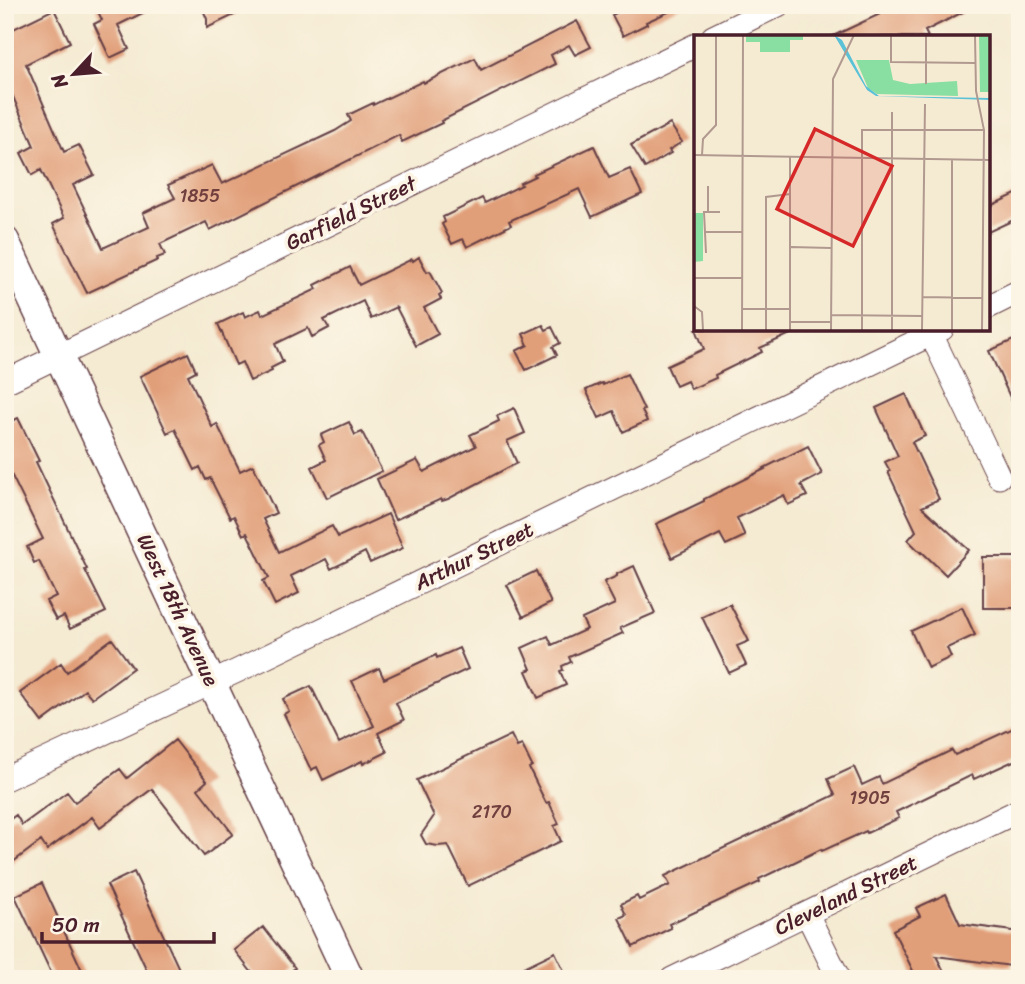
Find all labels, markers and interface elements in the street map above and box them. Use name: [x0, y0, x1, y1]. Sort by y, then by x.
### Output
inset map: [694, 35, 990, 331]
north arrow: [38, 38, 108, 108]
text: N: [41, 67, 77, 95]
street label: Garfield Street: [279, 164, 425, 261]
house number: 1855: [180, 180, 220, 212]
street label: Arthur Street: [407, 511, 540, 602]
street label: West 18th Avenue: [126, 527, 230, 693]
house number: 1905: [849, 782, 891, 814]
house number: 2170: [472, 796, 512, 828]
street label: Cleveland Street: [768, 844, 924, 946]
scale bar: [42, 900, 214, 944]
text: 50 m: [52, 906, 100, 944]

